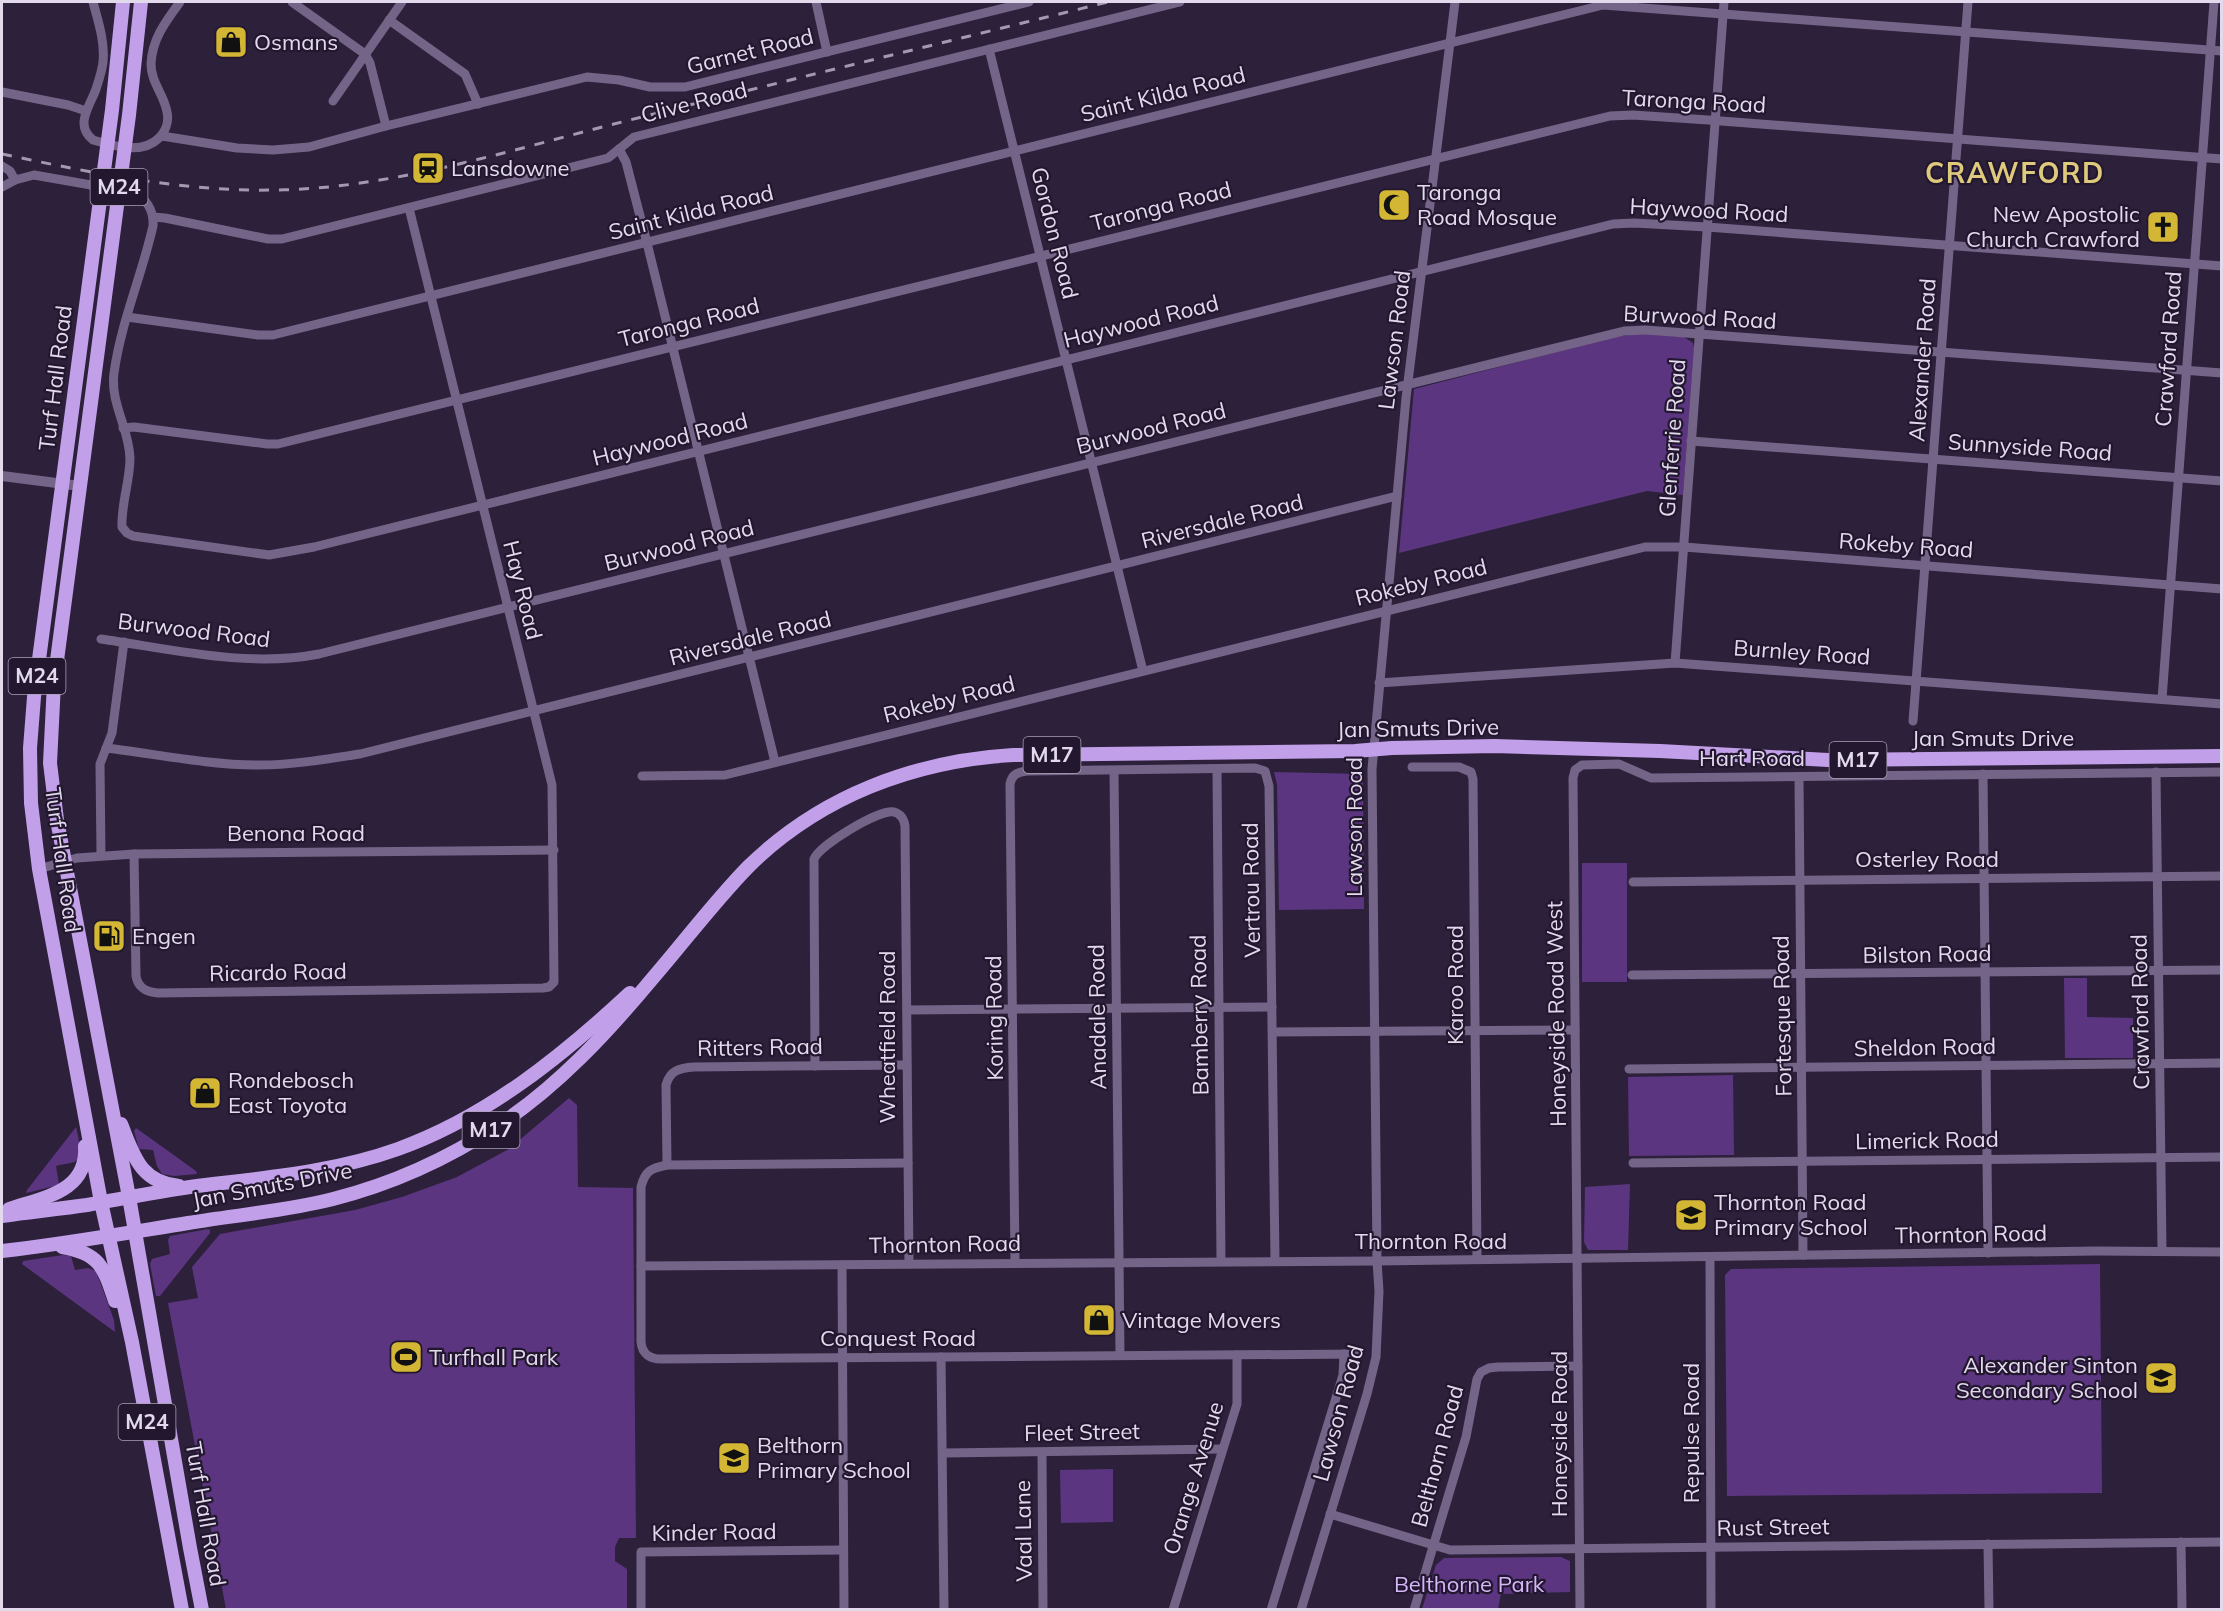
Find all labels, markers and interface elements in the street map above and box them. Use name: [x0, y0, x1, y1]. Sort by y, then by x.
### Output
street label: Garnet Road: [684, 22, 816, 80]
shop icon: Osmans: [213, 24, 249, 60]
place label: Osmans: [254, 28, 338, 56]
street label: Saint Kilda Road: [1078, 60, 1248, 128]
street label: Clive Road: [638, 75, 750, 129]
street label: Taronga Road: [1621, 83, 1767, 119]
station icon: Lansdowne: [410, 150, 446, 186]
place label: Lansdowne: [451, 154, 570, 182]
district label: CRAWFORD: [1925, 155, 2105, 190]
street label: Gordon Road: [1025, 164, 1085, 302]
road number: M24: [90, 169, 148, 205]
street label: Taronga Road: [1088, 175, 1234, 237]
street label: Saint Kilda Road: [606, 178, 776, 246]
place label: Taronga Road Mosque: [1417, 178, 1557, 231]
mosque icon: Taronga Road Mosque: [1376, 187, 1412, 223]
street label: Haywood Road: [1629, 192, 1789, 228]
place label: New Apostolic Church Crawford: [1966, 200, 2140, 253]
church icon: New Apostolic Church Crawford: [2145, 209, 2181, 245]
street label: Lawson Road: [1372, 269, 1416, 411]
street label: Crawford Road: [2149, 270, 2187, 428]
street label: Alexander Road: [1902, 277, 1942, 443]
street label: Haywood Road: [1061, 288, 1221, 354]
street label: Taronga Road: [616, 291, 762, 353]
street label: Burwood Road: [1623, 299, 1777, 335]
street label: Turf Hall Road: [32, 304, 78, 452]
street label: Glenferrie Road: [1653, 358, 1691, 518]
street label: Burwood Road: [1073, 396, 1229, 460]
street label: Haywood Road: [590, 406, 750, 472]
street label: Sunnyside Road: [1947, 427, 2113, 467]
street label: Riversdale Road: [1138, 487, 1306, 555]
street label: Burwood Road: [601, 513, 757, 577]
street label: Rokeby Road: [1838, 526, 1974, 564]
street label: Hay Road: [497, 537, 549, 643]
street label: Rokeby Road: [1352, 552, 1490, 612]
street label: Riversdale Road: [666, 604, 834, 672]
street label: Burwood Road: [116, 607, 272, 653]
street label: Burnley Road: [1733, 633, 1871, 671]
road number: M24: [9, 658, 66, 694]
street label: Rokeby Road: [880, 669, 1018, 729]
street label: Jan Smuts Drive: [1337, 713, 1499, 743]
street label: Jan Smuts Drive: [1912, 724, 2074, 752]
road number: M17: [1024, 737, 1080, 773]
road number: M17: [1830, 742, 1886, 778]
street label: Hart Road: [1699, 744, 1805, 772]
street label: Lawson Road: [1340, 757, 1368, 897]
street label: Turf Hall Road: [39, 786, 87, 934]
street label: Benona Road: [227, 819, 365, 847]
street label: Vertrou Road: [1236, 822, 1266, 958]
street label: Osterley Road: [1855, 845, 1999, 873]
street label: Honeyside Road West: [1540, 900, 1572, 1127]
fuel station icon: Engen: [91, 918, 127, 954]
place label: Engen: [132, 922, 196, 950]
street label: Karoo Road: [1441, 925, 1469, 1045]
street label: Bamberry Road: [1184, 934, 1214, 1096]
street label: Crawford Road: [2125, 934, 2155, 1090]
street label: Fortesque Road: [1767, 935, 1797, 1097]
street label: Bilston Road: [1862, 939, 1992, 969]
street label: Anadale Road: [1082, 944, 1112, 1090]
street label: Wheatfield Road: [873, 951, 901, 1123]
street label: Koring Road: [979, 955, 1009, 1081]
street label: Ricardo Road: [209, 957, 347, 987]
street label: Ritters Road: [697, 1032, 823, 1062]
street label: Sheldon Road: [1854, 1032, 1996, 1062]
place label: Rondebosch East Toyota: [228, 1066, 354, 1119]
shop icon: Rondebosch East Toyota: [187, 1075, 223, 1111]
road number: M17: [462, 1112, 520, 1148]
street label: Limerick Road: [1855, 1125, 1999, 1155]
street label: Jan Smuts Drive: [190, 1156, 354, 1214]
place label: Thornton Road Primary School: [1714, 1188, 1868, 1241]
school or university icon: Thornton Road Primary School: [1673, 1197, 1709, 1233]
street label: Thornton Road: [1895, 1219, 2047, 1249]
street label: Thornton Road: [1355, 1227, 1507, 1255]
street label: Thornton Road: [869, 1229, 1021, 1259]
shop icon: Vintage Movers: [1081, 1302, 1117, 1338]
place label: Vintage Movers: [1122, 1306, 1281, 1334]
street label: Conquest Road: [820, 1324, 976, 1352]
sports icon: Turfhall Park: [388, 1339, 424, 1375]
street label: Lawson Road: [1306, 1342, 1370, 1484]
place label: Turfhall Park: [429, 1343, 559, 1371]
street label: Honeyside Road: [1545, 1351, 1573, 1517]
place label: Alexander Sinton Secondary School: [1956, 1351, 2138, 1404]
school or university icon: Alexander Sinton Secondary School: [2143, 1360, 2179, 1396]
street label: Repulse Road: [1677, 1363, 1705, 1503]
street label: Belthorn Road: [1405, 1382, 1469, 1530]
street label: Orange Avenue: [1156, 1398, 1230, 1558]
road number: M24: [118, 1404, 176, 1440]
street label: Fleet Street: [1024, 1417, 1140, 1447]
place label: Belthorn Primary School: [757, 1431, 911, 1484]
street label: Turf Hall Road: [180, 1440, 232, 1588]
school or university icon: Belthorn Primary School: [716, 1440, 752, 1476]
street label: Vaal Lane: [1008, 1480, 1038, 1582]
street label: Rust Street: [1716, 1512, 1830, 1542]
street label: Kinder Road: [651, 1517, 777, 1547]
park label: Belthorne Park: [1394, 1570, 1545, 1598]

